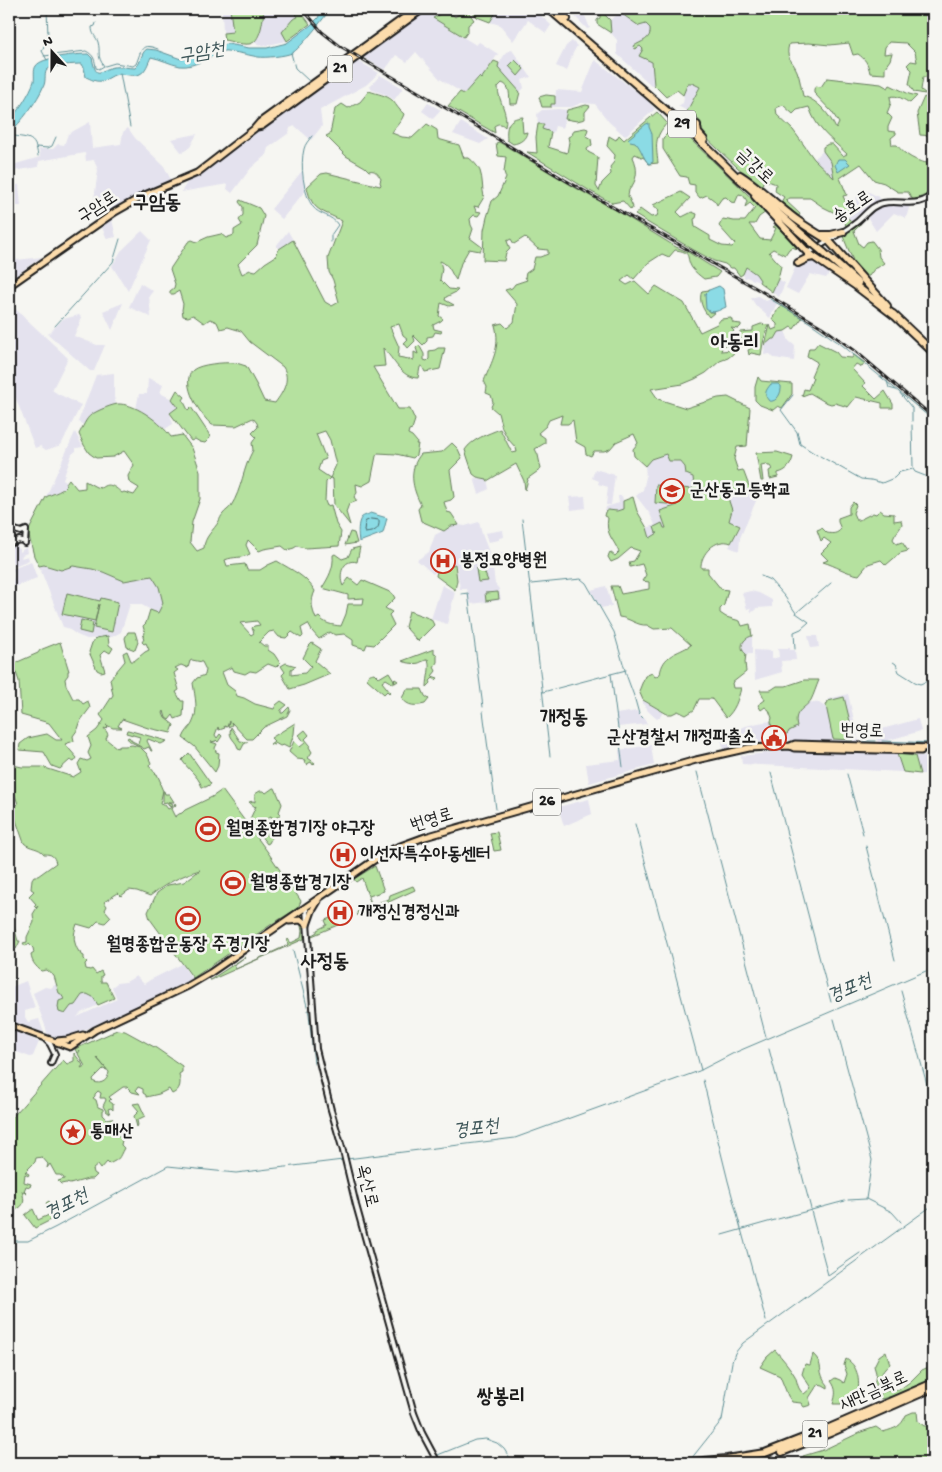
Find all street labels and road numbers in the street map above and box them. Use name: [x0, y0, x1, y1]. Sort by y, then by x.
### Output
road number: 21: [328, 56, 352, 82]
road number: 29: [668, 110, 696, 138]
street label: 금강로: [731, 145, 777, 189]
street label: 구암로: [74, 187, 122, 229]
street label: 송호로: [829, 187, 877, 229]
street label: 번영로: [840, 721, 884, 743]
road number: 26: [533, 789, 561, 816]
street label: 번영로: [408, 805, 456, 837]
street label: 옥산로: [351, 1162, 381, 1210]
street label: 새만금북로: [837, 1368, 911, 1416]
road number: 21: [802, 1420, 828, 1448]

